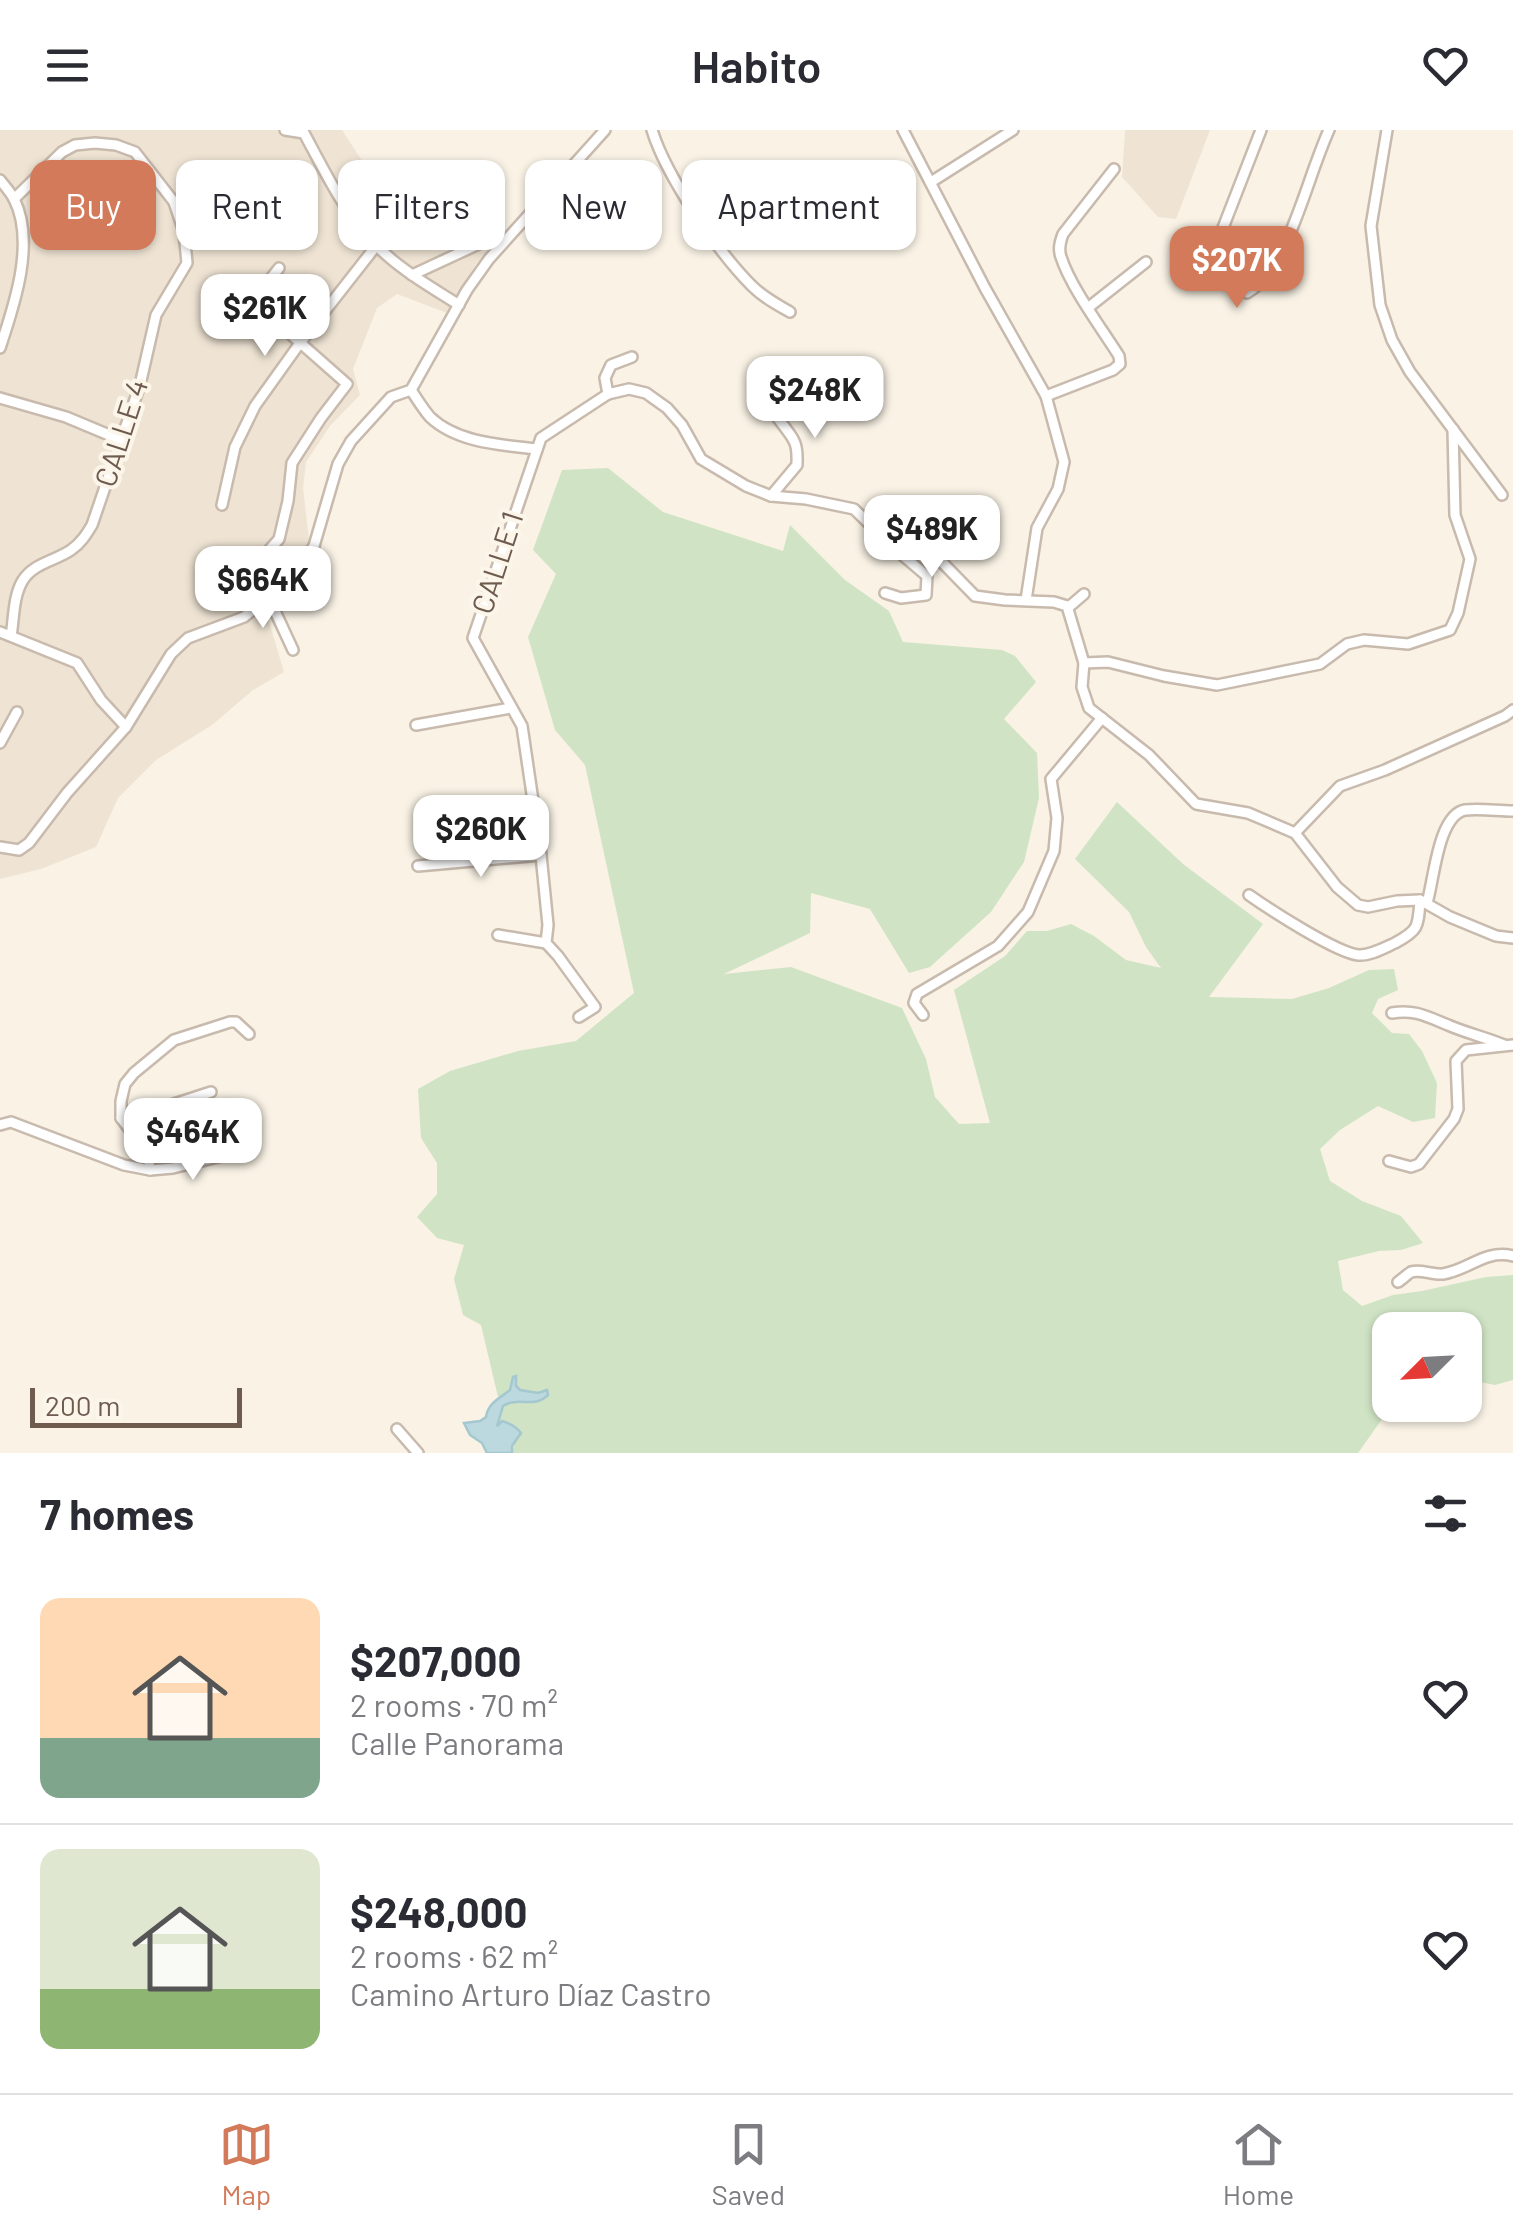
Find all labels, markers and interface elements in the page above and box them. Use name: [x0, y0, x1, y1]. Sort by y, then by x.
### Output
icon: menu: [40, 38, 95, 93]
text: Habito: [691, 38, 822, 92]
icon: heart: [1418, 38, 1473, 93]
chip: Buy: [30, 160, 156, 250]
chip: Rent: [176, 160, 318, 250]
chip: Filters: [338, 160, 505, 250]
chip: New: [525, 160, 662, 250]
chip: Apartment: [682, 160, 916, 250]
pin: $207K: [1167, 226, 1307, 311]
text: $207K: [1192, 239, 1282, 277]
pin: $261K: [195, 274, 335, 359]
text: $261K: [223, 287, 307, 325]
pin: $248K: [745, 356, 885, 441]
text: $248K: [769, 369, 861, 407]
street label: CALLE 4: [86, 374, 154, 491]
pin: $489K: [862, 495, 1002, 580]
street label: CALLE 1: [463, 507, 529, 618]
text: $489K: [886, 508, 978, 546]
pin: $664K: [193, 546, 333, 631]
text: $664K: [217, 559, 309, 597]
pin: $260K: [411, 795, 551, 880]
text: $260K: [435, 808, 527, 846]
pin: $464K: [123, 1098, 263, 1183]
text: $464K: [146, 1111, 240, 1149]
north arrow: [1372, 1312, 1482, 1422]
map controls: [1372, 1312, 1482, 1422]
scale bar: [30, 1383, 242, 1428]
text: 200 m: [45, 1388, 120, 1422]
icon: filters: [1418, 1486, 1473, 1541]
text: 7 homes: [40, 1488, 194, 1538]
text: $207,000: [350, 1635, 521, 1685]
icon: home: [120, 1638, 240, 1758]
icon: heart: [1418, 1671, 1473, 1726]
text: 2 rooms · 70 m²: [350, 1685, 558, 1723]
text: Calle Panorama: [350, 1723, 564, 1761]
text: $248,000: [350, 1886, 528, 1936]
icon: home: [120, 1889, 240, 2009]
icon: heart: [1418, 1922, 1473, 1977]
text: 2 rooms · 62 m²: [350, 1936, 558, 1974]
text: Camino Arturo Díaz Castro: [350, 1974, 712, 2012]
tab: Map: [219, 2117, 274, 2211]
tab: Saved: [712, 2117, 785, 2211]
tab: Home: [1223, 2117, 1294, 2211]

